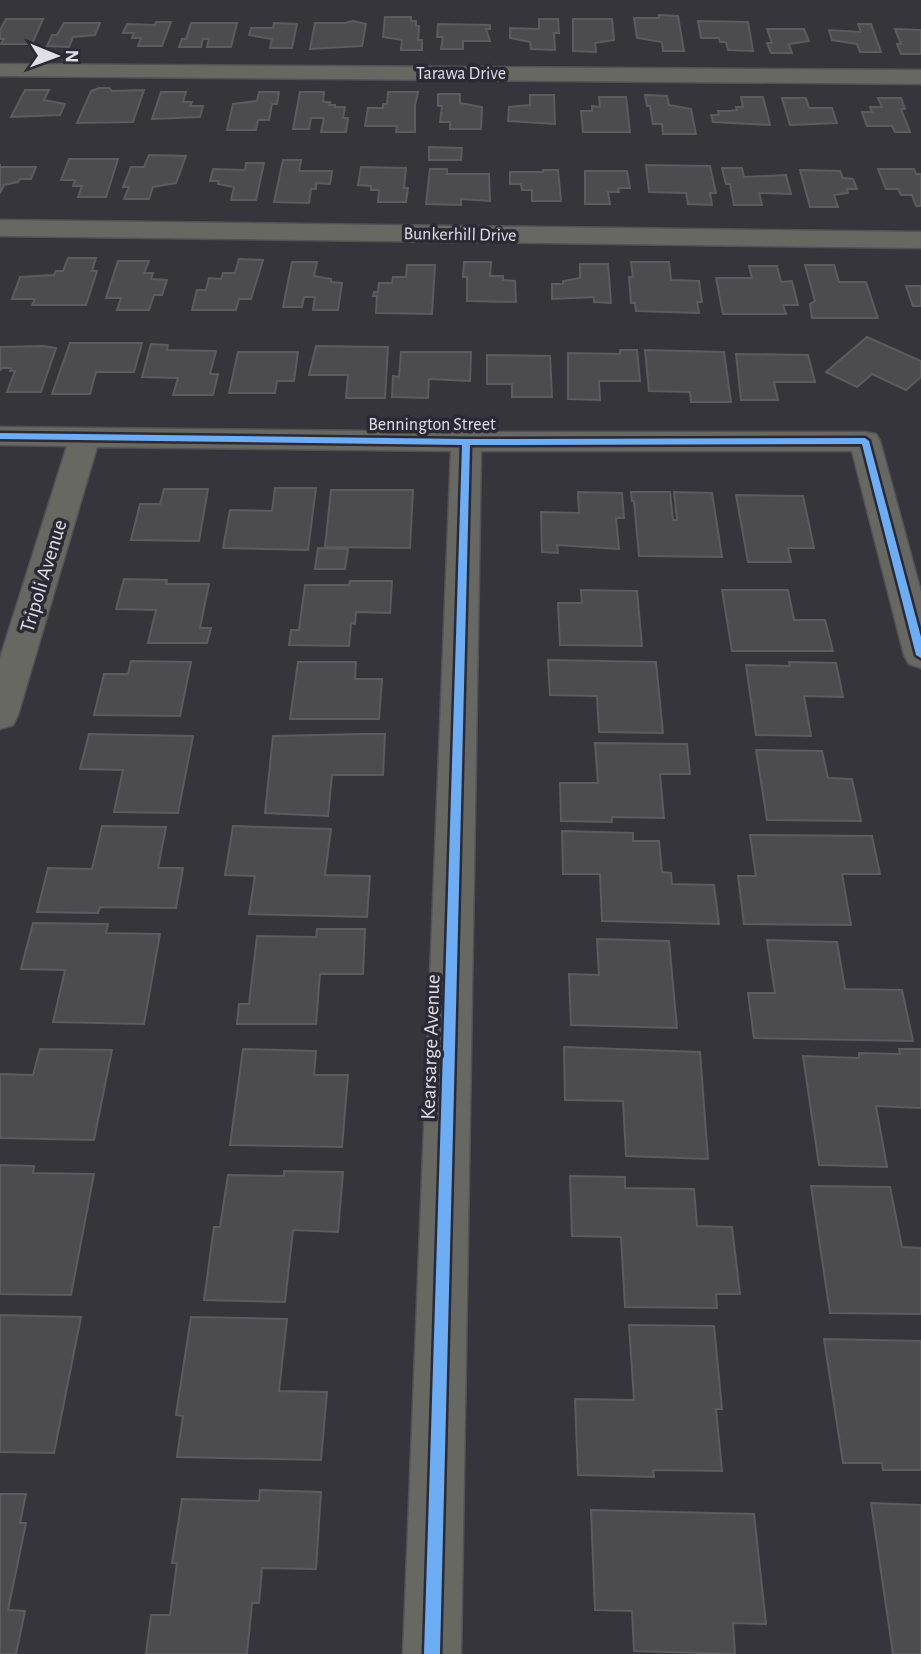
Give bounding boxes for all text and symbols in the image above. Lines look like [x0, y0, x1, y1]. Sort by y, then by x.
north arrow [21, 21, 91, 91]
text: N [62, 49, 81, 63]
street label: Tarawa Drive [416, 65, 506, 83]
street label: Bunkerhill Drive [403, 225, 517, 245]
street label: Bennington Street [368, 416, 496, 434]
street label: Tripoli Avenue [16, 517, 71, 635]
street label: Kearsarge Avenue [417, 974, 444, 1120]

